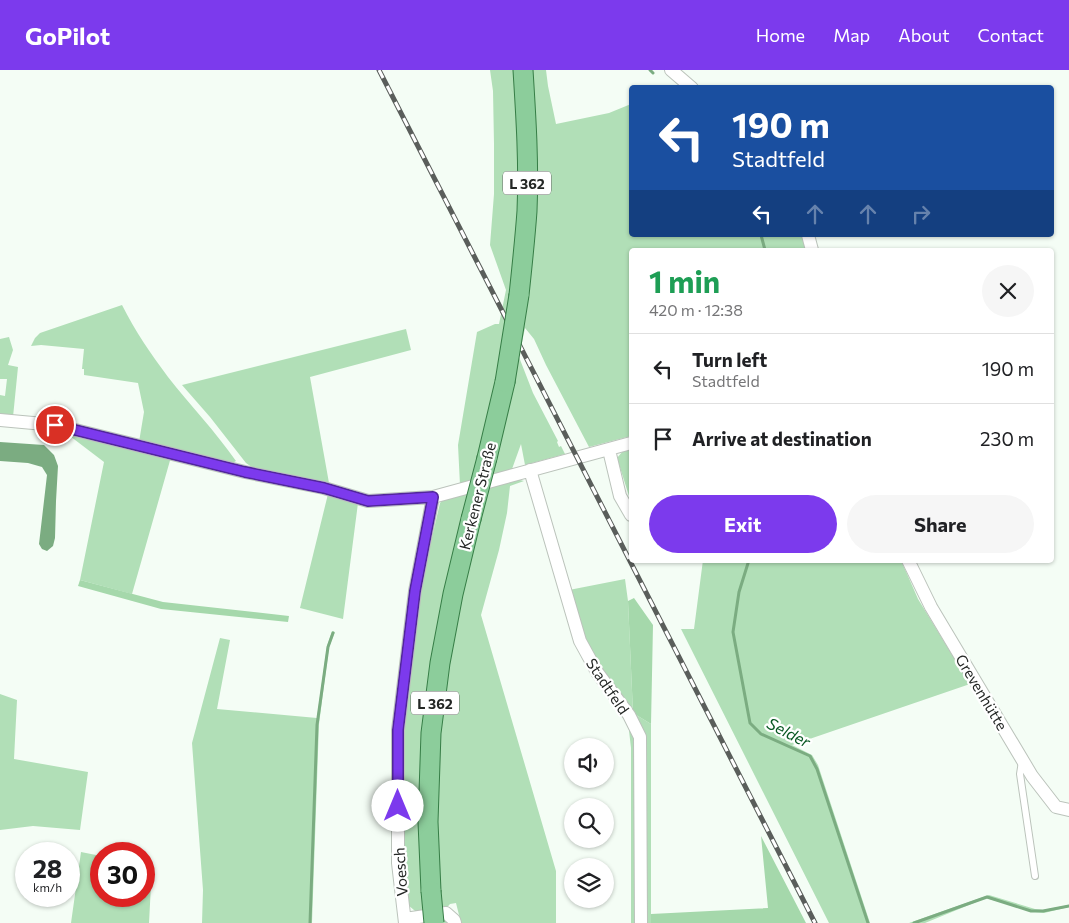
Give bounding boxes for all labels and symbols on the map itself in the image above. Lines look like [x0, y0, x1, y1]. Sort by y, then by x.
road number: L 362 [503, 172, 551, 195]
pin [34, 404, 76, 446]
street label: Kerkener Straße [455, 440, 499, 552]
street label: Grevenhütte [952, 651, 1012, 733]
street label: Stadtfeld [583, 655, 633, 717]
road number: L 362 [411, 692, 459, 714]
water label: Selder [764, 713, 814, 751]
position arrow [371, 779, 423, 831]
speed limit sign: 30 [90, 842, 155, 907]
street label: Voesch [389, 847, 411, 897]

